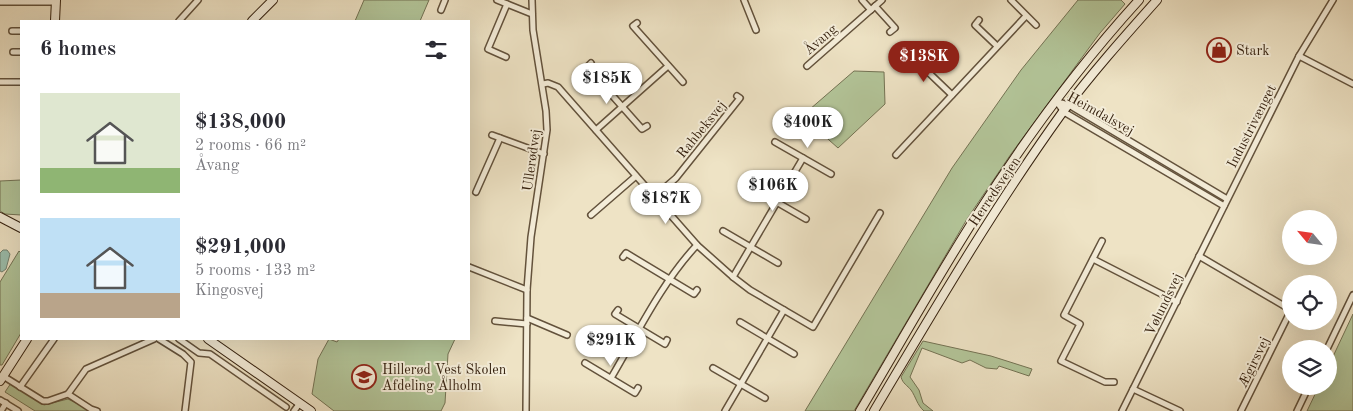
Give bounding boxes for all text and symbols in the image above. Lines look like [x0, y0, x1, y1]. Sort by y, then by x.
street label: Åvang [799, 18, 840, 58]
icon: filters [422, 36, 450, 64]
shop icon: Stark [1206, 37, 1232, 63]
text: 6 homes [40, 39, 116, 60]
pin: $138K [889, 41, 959, 83]
place label: Stark [1236, 44, 1270, 58]
text: $138K [899, 49, 949, 65]
pin: $185K [572, 62, 642, 105]
text: $185K [582, 71, 632, 87]
street label: Industrivænget [1225, 82, 1279, 170]
street label: Heimdalsvej [1065, 90, 1136, 138]
street label: Rahbeksvej [675, 98, 729, 161]
pin: $400K [773, 106, 843, 149]
text: $138,000 [195, 112, 286, 133]
icon: home [80, 113, 140, 173]
text: $400K [783, 115, 833, 131]
street label: Ullerødvej [521, 128, 543, 192]
text: 2 rooms · 66 m² [195, 138, 306, 154]
street label: Herredsvejen [967, 154, 1023, 229]
text: Åvang [195, 158, 239, 174]
pin: $106K [738, 170, 808, 212]
text: $106K [748, 178, 798, 194]
pin: $187K [631, 182, 701, 225]
text: $187K [641, 191, 691, 207]
north arrow [1282, 210, 1338, 265]
map controls [1282, 210, 1337, 395]
text: $291,000 [195, 237, 286, 258]
icon: home [80, 238, 140, 298]
text: 5 rooms · 133 m² [195, 263, 315, 279]
street label: Vølundsvej [1143, 271, 1185, 338]
button: locate [1282, 275, 1337, 330]
text: Kingosvej [195, 283, 264, 299]
pin: $291K [576, 324, 646, 367]
text: $291K [586, 333, 636, 349]
street label: Ægirsvej [1236, 335, 1272, 390]
button: layers [1282, 340, 1337, 395]
place label: Hillerød Vest Skolen Afdeling Ålholm [382, 363, 507, 393]
school or university icon: Hillerød Vest Skolen Afdeling Ålholm [351, 364, 377, 390]

